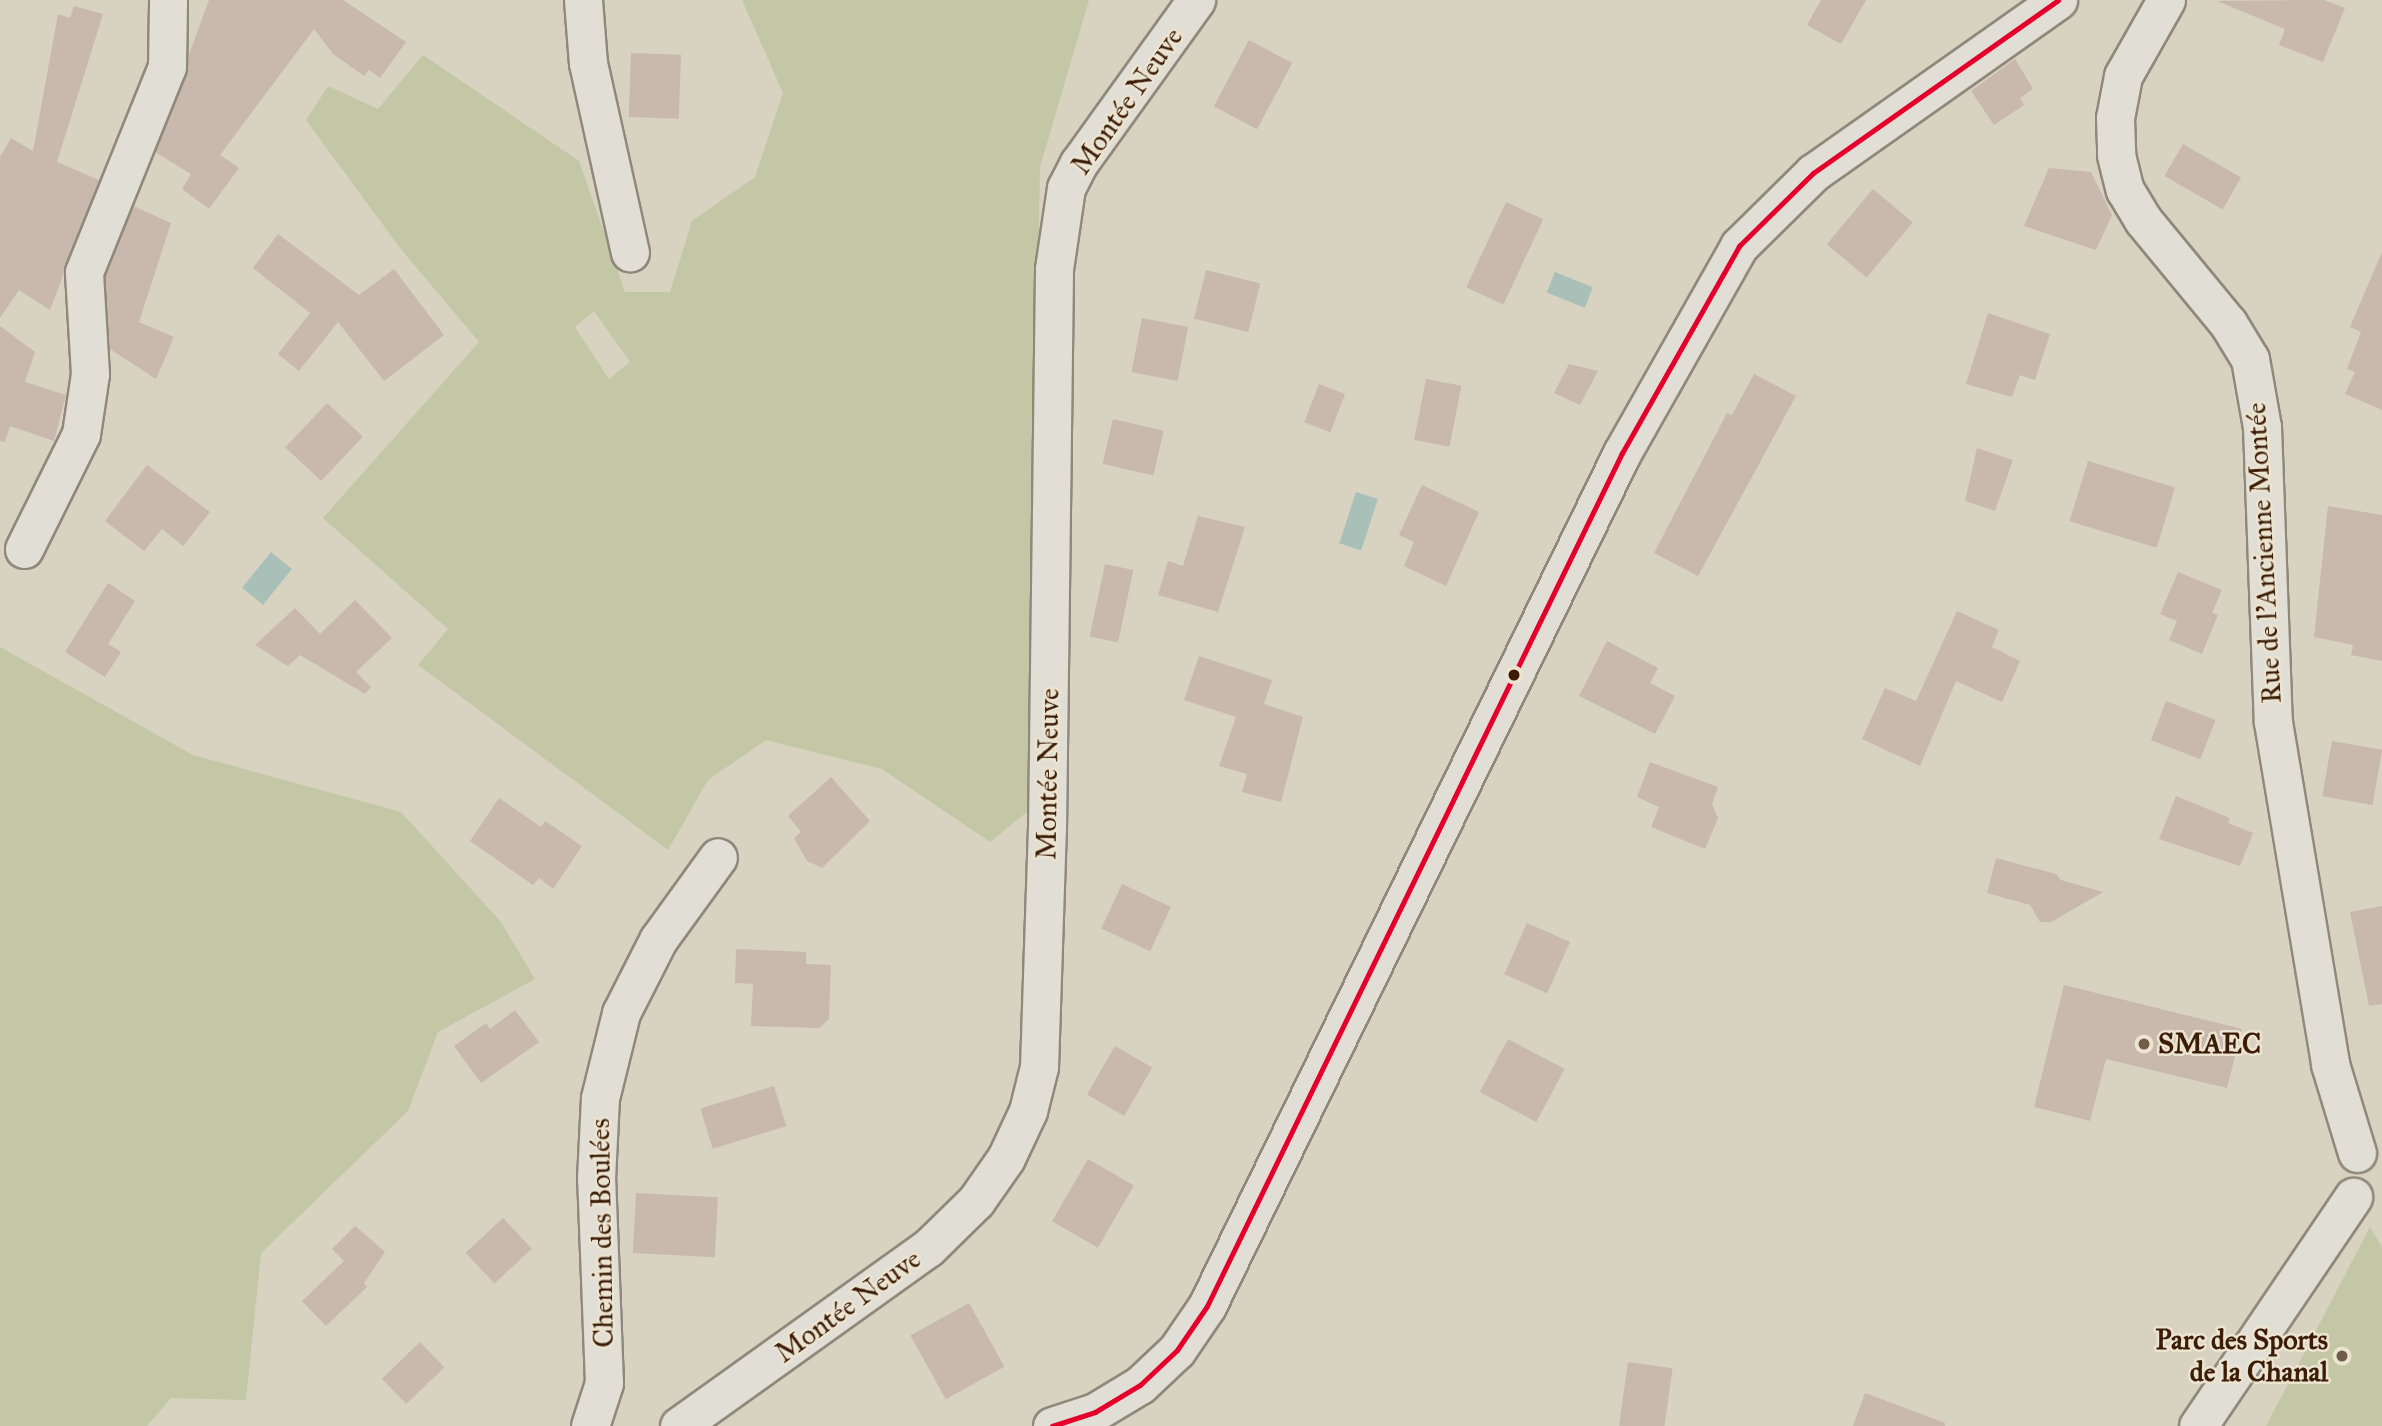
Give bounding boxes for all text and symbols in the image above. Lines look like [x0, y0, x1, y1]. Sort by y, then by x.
street label: Montée Neuve [1064, 21, 1190, 181]
street label: Rue de l'Ancienne Montée [2239, 402, 2289, 704]
unlabelled marker [1507, 668, 1521, 682]
street label: Montée Neuve [1030, 688, 1066, 860]
place label: SMAEC [2158, 1027, 2261, 1061]
marker: SMAEC [2136, 1036, 2152, 1052]
street label: Chemin des Boulées [583, 1118, 621, 1348]
street label: Montée Neuve [769, 1242, 927, 1370]
place label: Parc des Sports de la Chanal [2156, 1323, 2328, 1389]
marker: Parc des Sports de la Chanal [2334, 1348, 2350, 1364]

